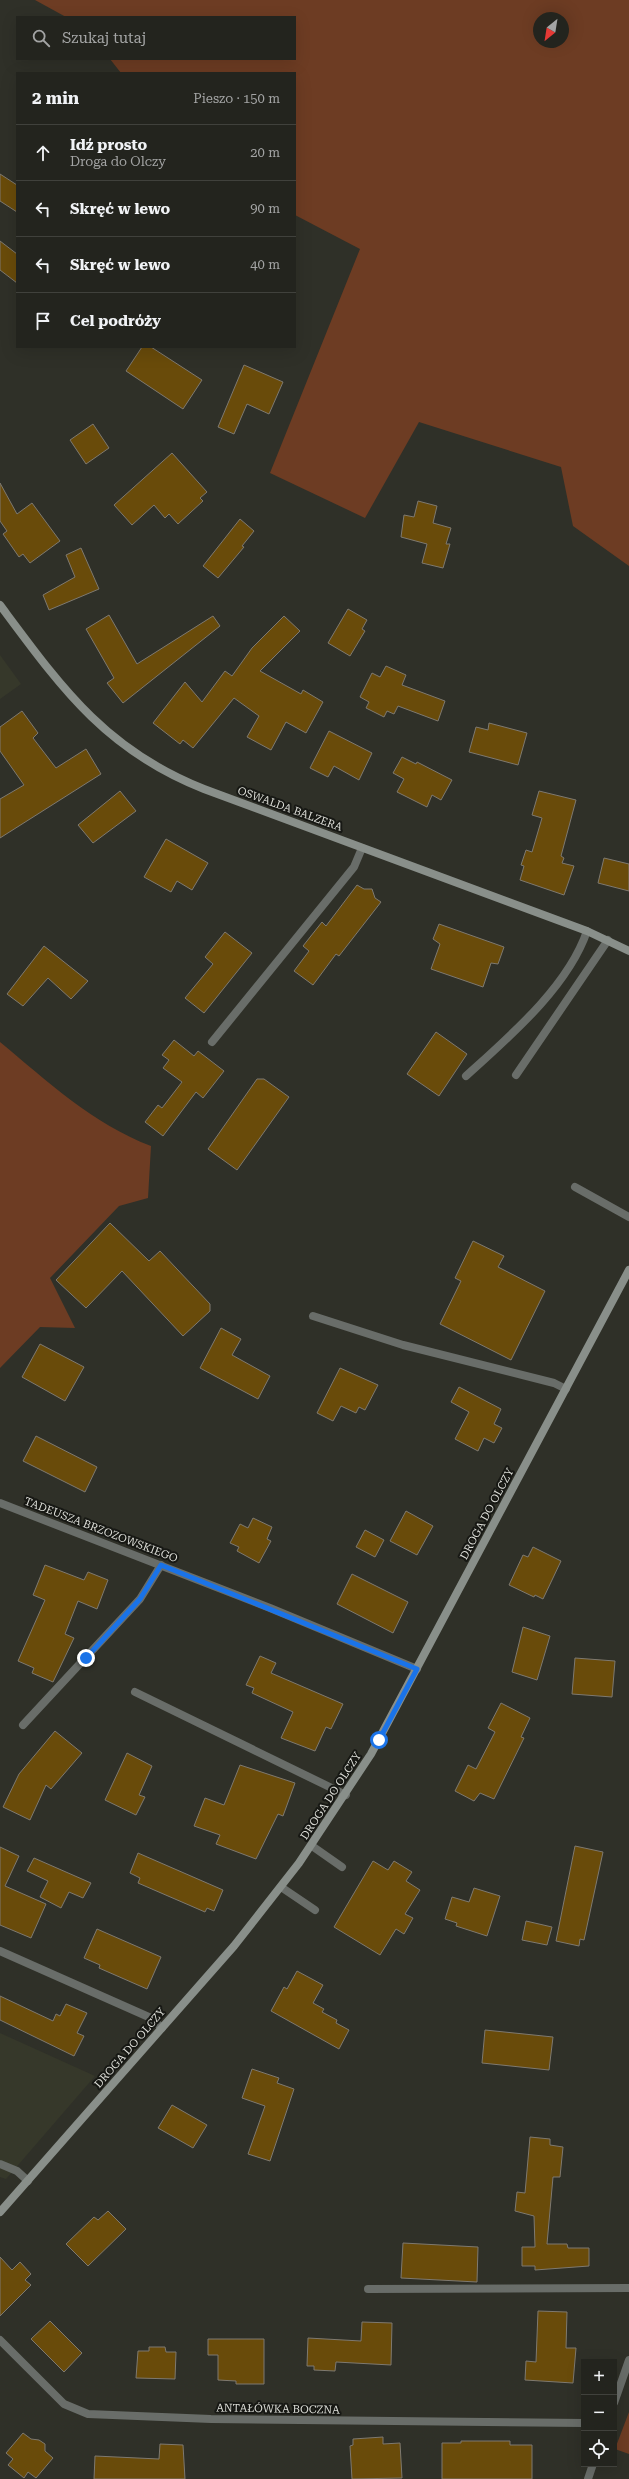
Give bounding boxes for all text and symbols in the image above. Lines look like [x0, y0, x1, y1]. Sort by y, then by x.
north arrow [533, 12, 569, 48]
search box [16, 16, 296, 60]
icon: search [30, 27, 52, 49]
text: Szukaj tutaj [62, 29, 146, 47]
text: 2 min [32, 88, 79, 108]
text: Pieszo · 150 m [193, 91, 280, 106]
text: Idź prosto [70, 136, 147, 154]
icon: ahead [32, 142, 54, 164]
text: 20 m [250, 145, 280, 160]
text: Droga do Olczy [70, 154, 166, 169]
icon: left [32, 198, 54, 220]
text: Skręć w lewo [70, 200, 170, 218]
text: 90 m [250, 201, 280, 216]
icon: left [32, 254, 54, 276]
text: Skręć w lewo [70, 256, 170, 274]
text: 40 m [250, 257, 280, 272]
icon: arrive [32, 310, 54, 332]
text: Cel podróży [70, 312, 161, 330]
street label: OSWALDA BALZERA [236, 784, 344, 834]
street label: DROGA DO OLCZY [457, 1466, 517, 1562]
street label: TADEUSZA BRZOZOWSKIEGO [23, 1495, 180, 1565]
route end [77, 1649, 95, 1667]
route start [370, 1731, 388, 1749]
street label: DROGA DO OLCZY [298, 1749, 364, 1842]
street label: DROGA DO OLCZY [92, 2005, 169, 2091]
map controls [581, 2359, 617, 2467]
button: + [581, 2359, 617, 2395]
button: − [581, 2395, 617, 2431]
street label: ANTAŁÓWKA BOCZNA [216, 2400, 340, 2417]
button: locate [581, 2431, 617, 2467]

